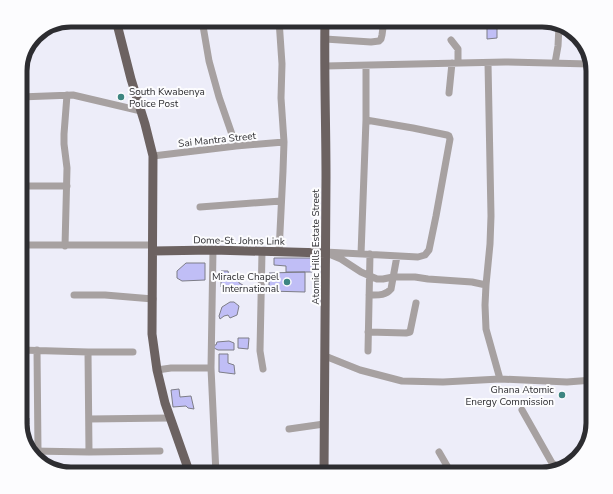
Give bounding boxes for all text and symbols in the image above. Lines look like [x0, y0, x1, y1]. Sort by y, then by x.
place label: South Kwabenya Police Post [129, 85, 205, 111]
marker: South Kwabenya Police Post [116, 92, 126, 102]
street label: Sai Mantra Street [178, 129, 257, 151]
street label: Atomic Hills Estate Street [309, 189, 323, 305]
street label: Dome-St. Johns Link [193, 233, 286, 249]
place label: Miracle Chapel International [212, 270, 279, 296]
marker: Miracle Chapel International [282, 277, 292, 287]
place label: Ghana Atomic Energy Commission [466, 383, 554, 409]
marker: Ghana Atomic Energy Commission [557, 390, 567, 400]

